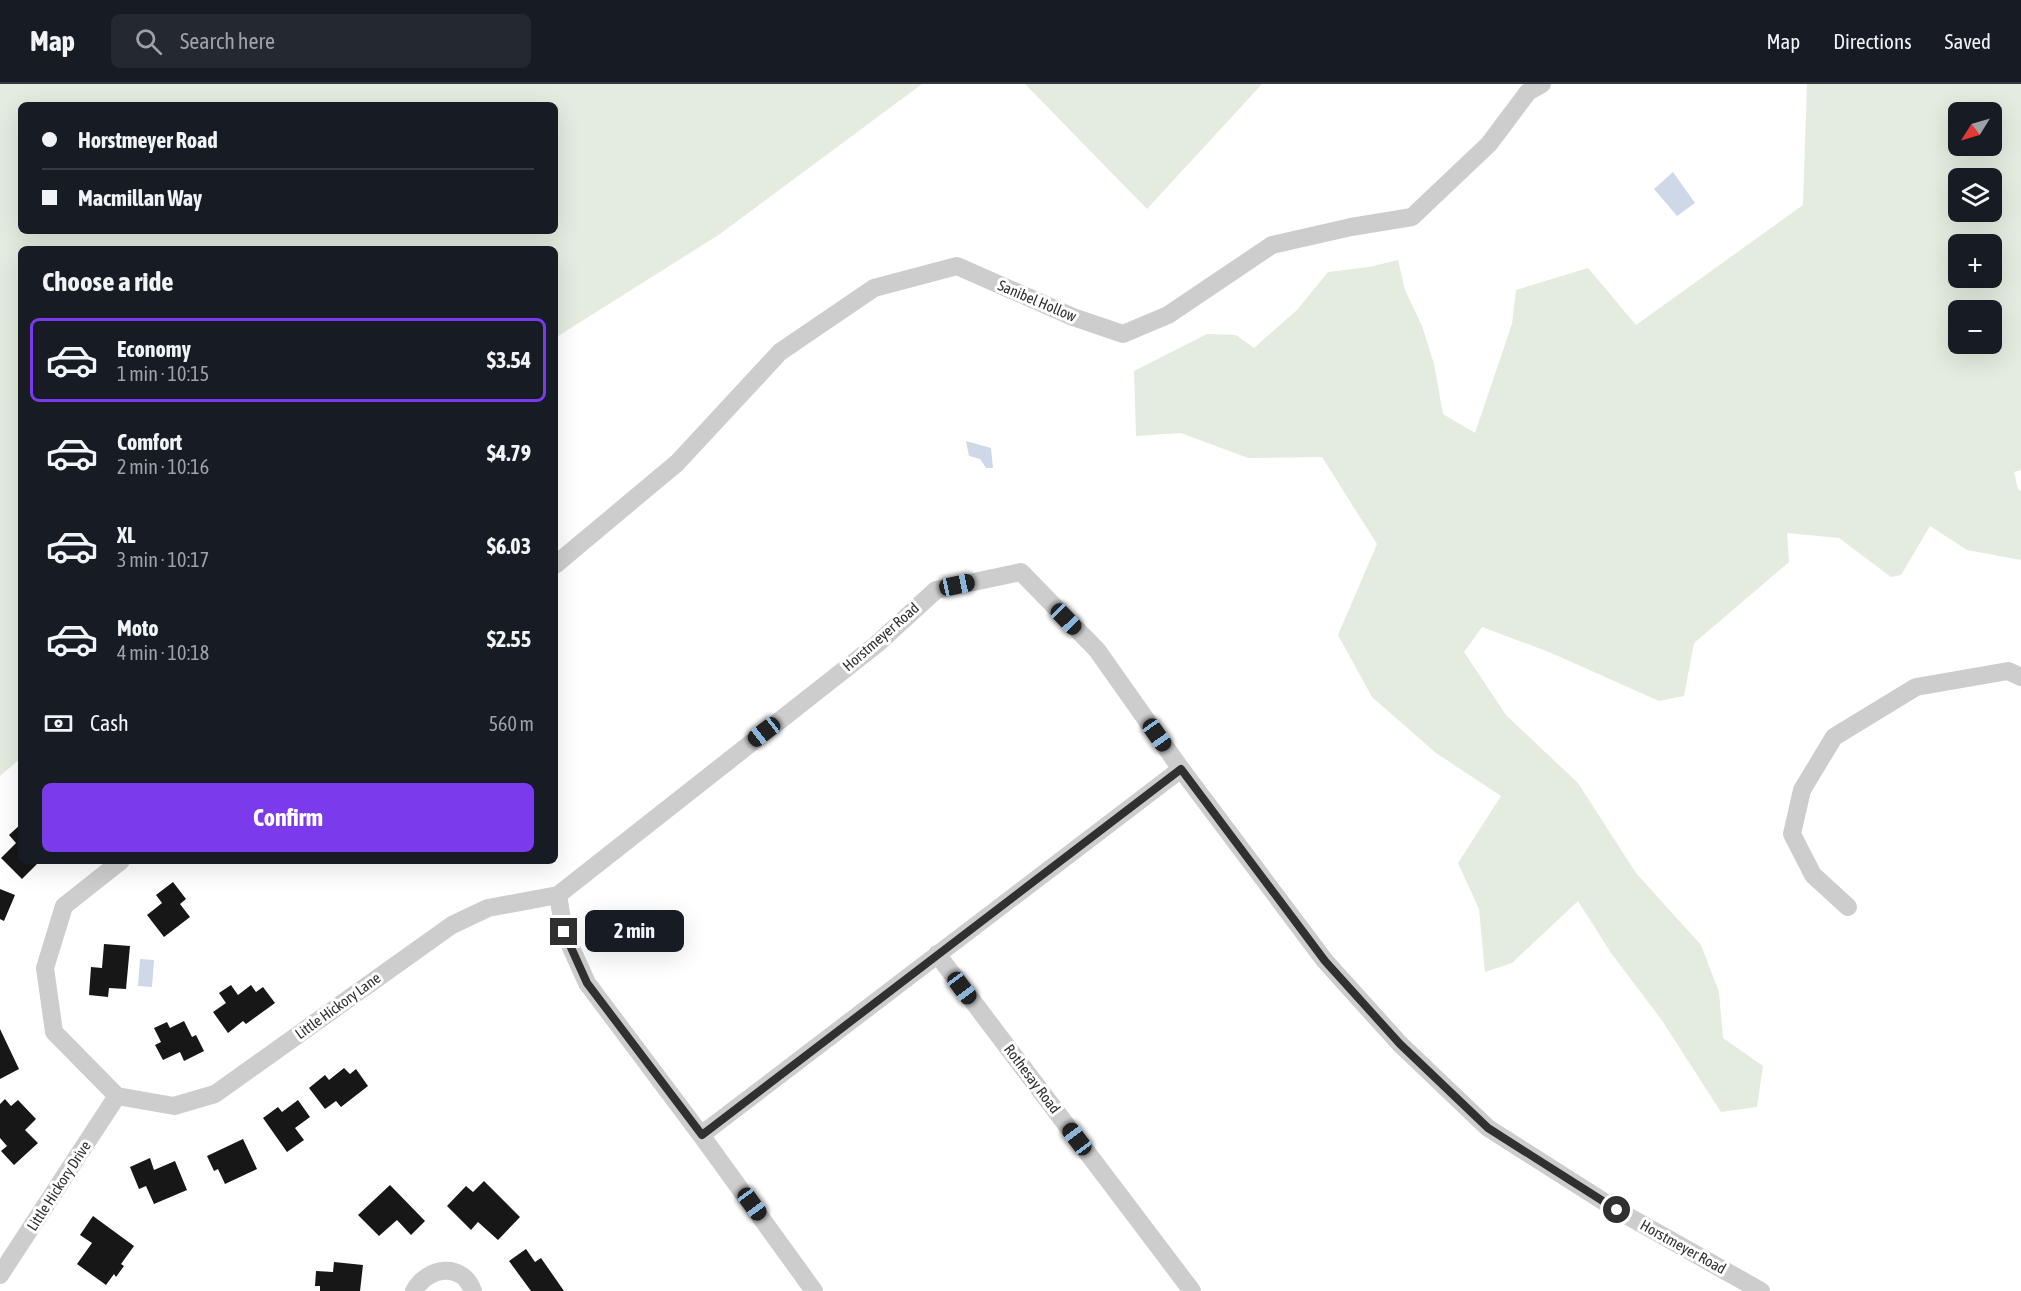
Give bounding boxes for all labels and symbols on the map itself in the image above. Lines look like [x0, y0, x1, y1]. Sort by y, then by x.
north arrow [1948, 102, 2002, 156]
street label: Sanibel Hollow [996, 276, 1079, 325]
car [938, 572, 976, 598]
street label: Horstmeyer Road [839, 599, 922, 674]
car [1047, 600, 1085, 638]
car [744, 714, 784, 750]
car [1139, 715, 1175, 755]
callout: 2 min [585, 911, 684, 953]
route end [550, 918, 577, 945]
car [944, 968, 980, 1008]
street label: Little Hickory Lane [292, 969, 384, 1042]
street label: Rothesay Road [1001, 1041, 1064, 1117]
car [1059, 1119, 1095, 1159]
street label: Little Hickory Drive [23, 1138, 94, 1234]
car [734, 1184, 770, 1224]
route start [1603, 1196, 1630, 1223]
street label: Horstmeyer Road [1637, 1216, 1729, 1277]

